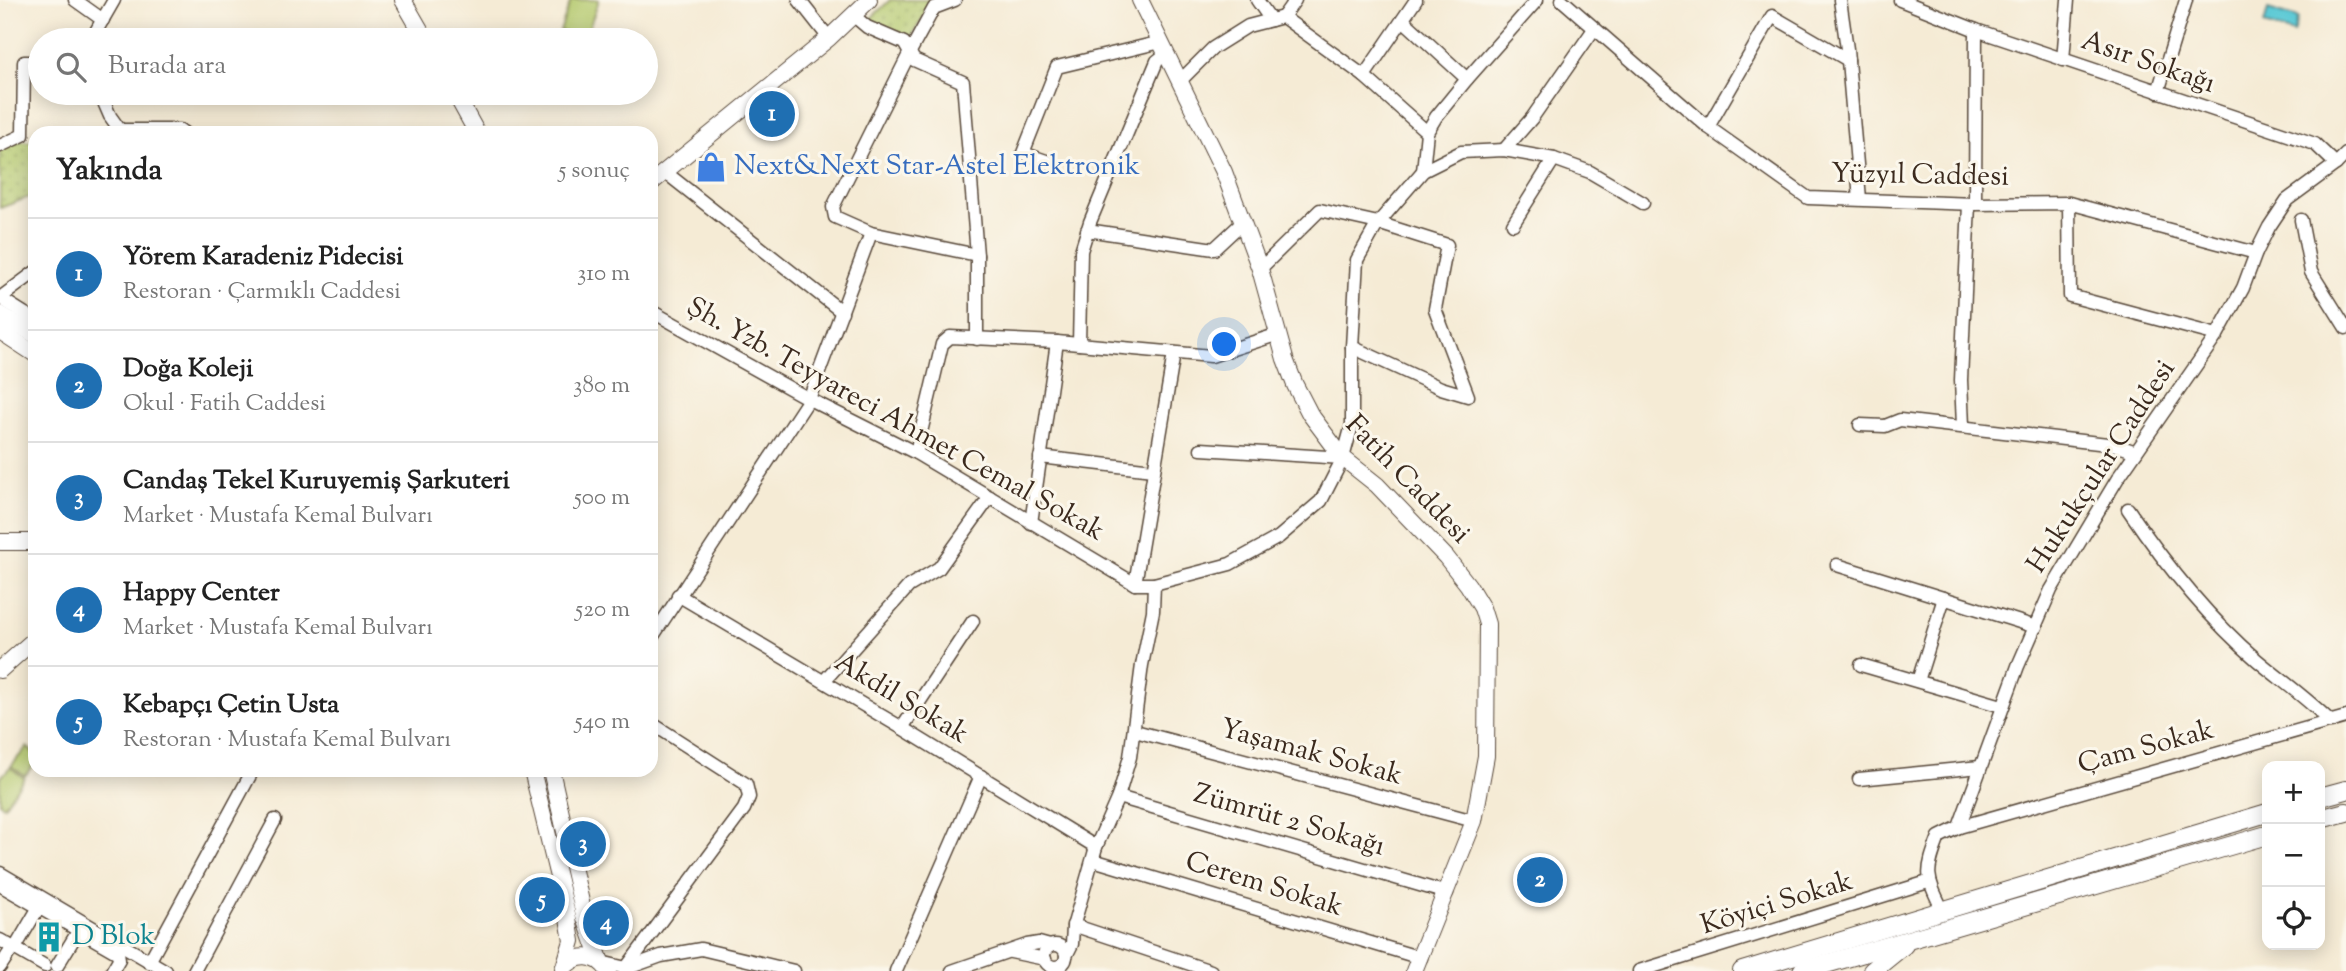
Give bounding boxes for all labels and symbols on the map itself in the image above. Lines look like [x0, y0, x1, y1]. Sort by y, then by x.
street label: Asır Sokağı [2076, 21, 2220, 105]
pin: 1 [749, 88, 795, 140]
place label: Next&Next Star-Astel Elektronik [734, 147, 1140, 187]
shop icon: Next&Next Star-Astel Elektronik [694, 150, 728, 184]
street label: Yüzyıl Caddesi [1831, 154, 2009, 198]
street label: Şh. Yzb. Teyyareci Ahmet Cemal Sokak [678, 288, 1112, 552]
your location [1207, 327, 1241, 361]
street label: Hukukçular Caddesi [2018, 352, 2186, 582]
street label: Fatih Caddesi [1335, 407, 1479, 553]
street label: Akdil Sokak [826, 643, 976, 755]
street label: Yaşamak Sokak [1215, 709, 1407, 797]
street label: Çam Sokak [2073, 711, 2219, 785]
street label: Zümrüt 2 Sokağı [1189, 775, 1389, 867]
pin: 3 [560, 818, 606, 870]
street label: Cerem Sokak [1180, 842, 1348, 928]
pin: 2 [1517, 854, 1563, 906]
street label: Köyiçi Sokak [1696, 862, 1858, 946]
pin: 5 [519, 874, 565, 926]
pin: 4 [583, 897, 629, 949]
place label: D Blok [72, 917, 156, 957]
building icon: D Blok [32, 920, 66, 954]

